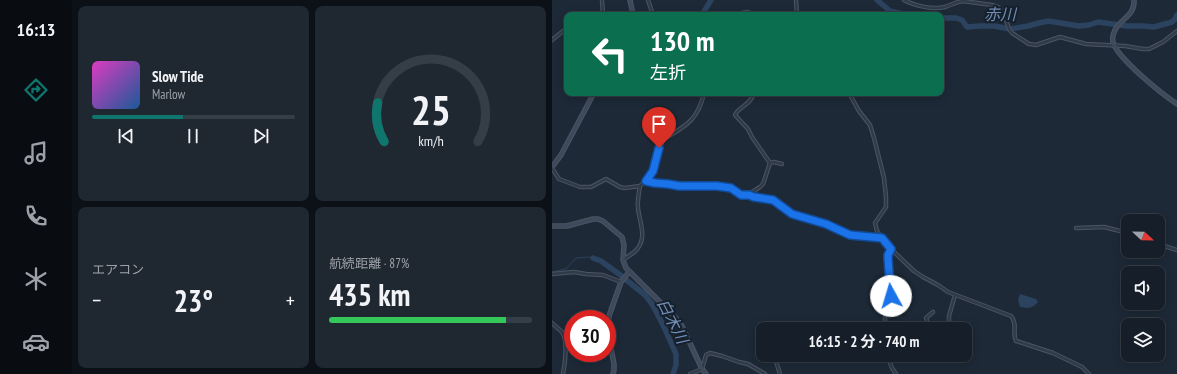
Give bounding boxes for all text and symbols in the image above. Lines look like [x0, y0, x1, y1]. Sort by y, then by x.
water label: 赤川 [984, 4, 1018, 24]
text: 16:13 [17, 18, 55, 41]
text: 130 m [650, 22, 714, 59]
icon: left [584, 28, 636, 80]
text: 左折 [650, 61, 686, 84]
text: Slow Tide [152, 67, 204, 86]
icon: directions [22, 76, 50, 104]
text: 25 [411, 82, 450, 135]
text: Marlow [152, 86, 185, 103]
pin [642, 107, 676, 148]
icon: arrive [648, 113, 670, 135]
icon: previous [115, 125, 137, 147]
icon: pause [182, 125, 204, 147]
icon: next [250, 125, 272, 147]
text: km/h [418, 130, 443, 149]
icon: music [22, 139, 50, 167]
icon: phone [22, 202, 50, 230]
north arrow [1121, 214, 1165, 258]
map controls [1121, 214, 1165, 362]
text: 航続距離 · 87% [329, 255, 409, 272]
text: エアコン [92, 261, 144, 278]
icon: climate [22, 265, 50, 293]
button: sound [1121, 266, 1165, 310]
text: 435 km [329, 275, 410, 314]
position arrow [870, 275, 912, 317]
text: 23° [174, 281, 213, 320]
text: − [92, 286, 101, 314]
text: + [286, 286, 295, 314]
water label: 白木川 [653, 295, 694, 349]
speed limit sign: 30 [564, 310, 616, 362]
button: layers [1121, 318, 1165, 362]
icon: car [22, 328, 50, 356]
text: 16:15 · 2 分 · 740 m [809, 332, 919, 351]

